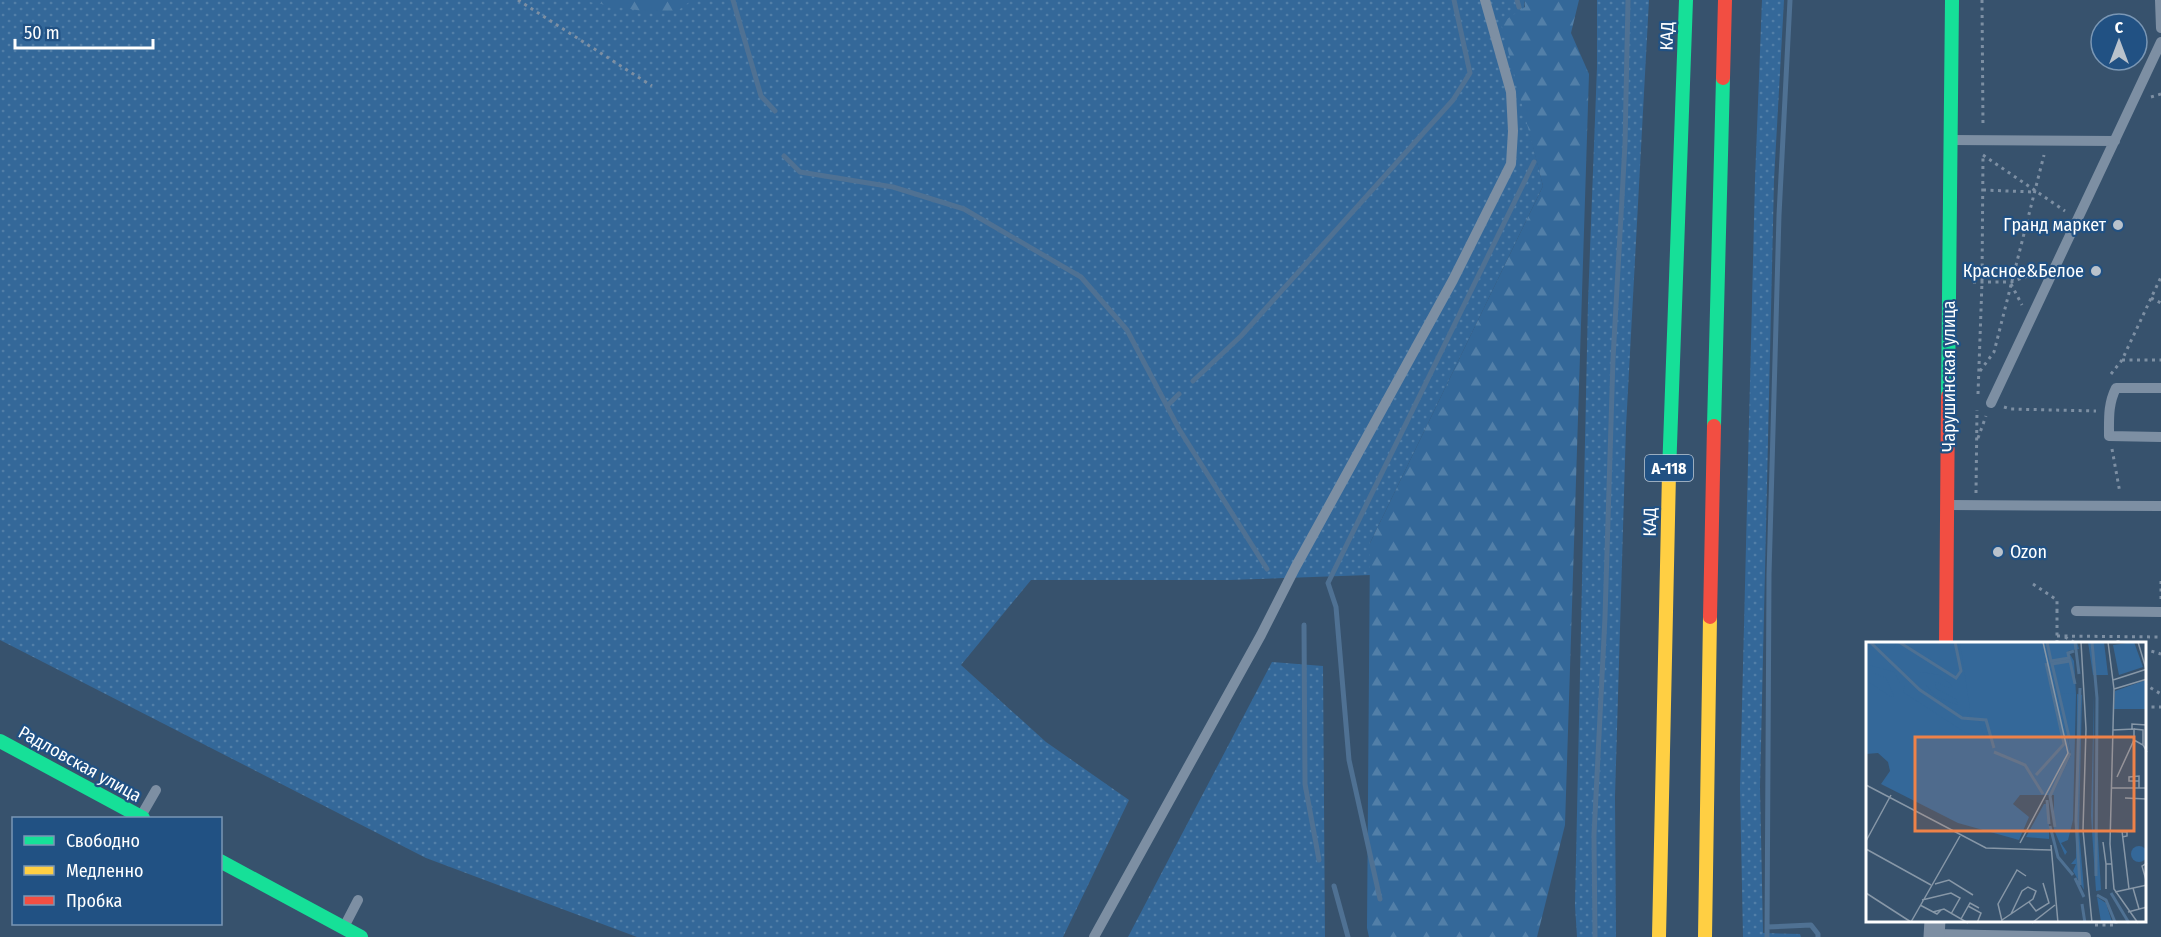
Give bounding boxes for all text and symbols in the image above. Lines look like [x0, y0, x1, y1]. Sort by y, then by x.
scale bar [15, 12, 153, 50]
north arrow [2089, 12, 2149, 72]
text: С [2115, 18, 2124, 37]
street label: КАД [1655, 21, 1679, 51]
text: 50 m [24, 22, 60, 44]
place label: Гранд маркет [2003, 214, 2107, 236]
marker: Гранд маркет [2111, 218, 2125, 232]
place label: Красное&Белое [1963, 260, 2084, 282]
marker: Красное&Белое [2089, 264, 2103, 278]
street label: Чарушинская улица [1938, 300, 1960, 452]
road number: А-118 [1645, 455, 1693, 481]
street label: КАД [1639, 507, 1661, 537]
place label: Ozon [2010, 541, 2047, 563]
marker: Ozon [1991, 545, 2005, 559]
inset map [1866, 642, 2146, 922]
street label: Радловская улица [15, 721, 145, 807]
legend [12, 817, 222, 925]
text: Свободно [66, 830, 140, 852]
text: Медленно [66, 860, 144, 882]
text: Пробка [66, 890, 122, 912]

